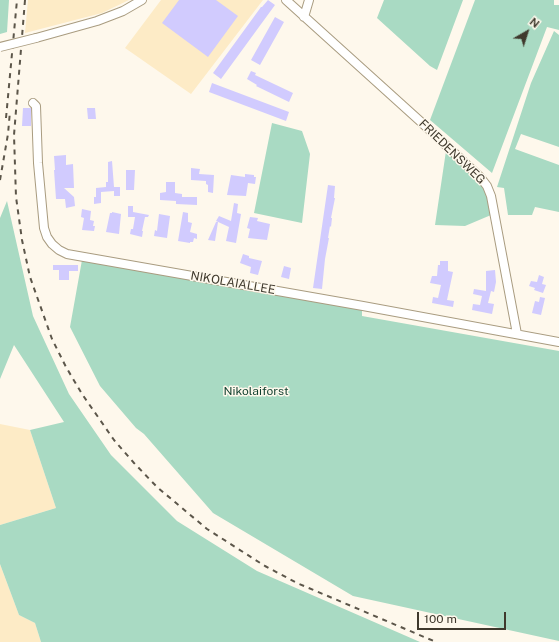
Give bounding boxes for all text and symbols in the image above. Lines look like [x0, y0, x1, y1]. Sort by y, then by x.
north arrow [507, 12, 547, 52]
text: N [527, 15, 542, 30]
street label: FRIEDENSWEG [416, 117, 488, 187]
street label: NIKOLAIALLEE [189, 268, 277, 298]
park label: Nikolaiforst [223, 384, 289, 398]
scale bar [419, 604, 508, 630]
text: 100 m [424, 612, 457, 626]

